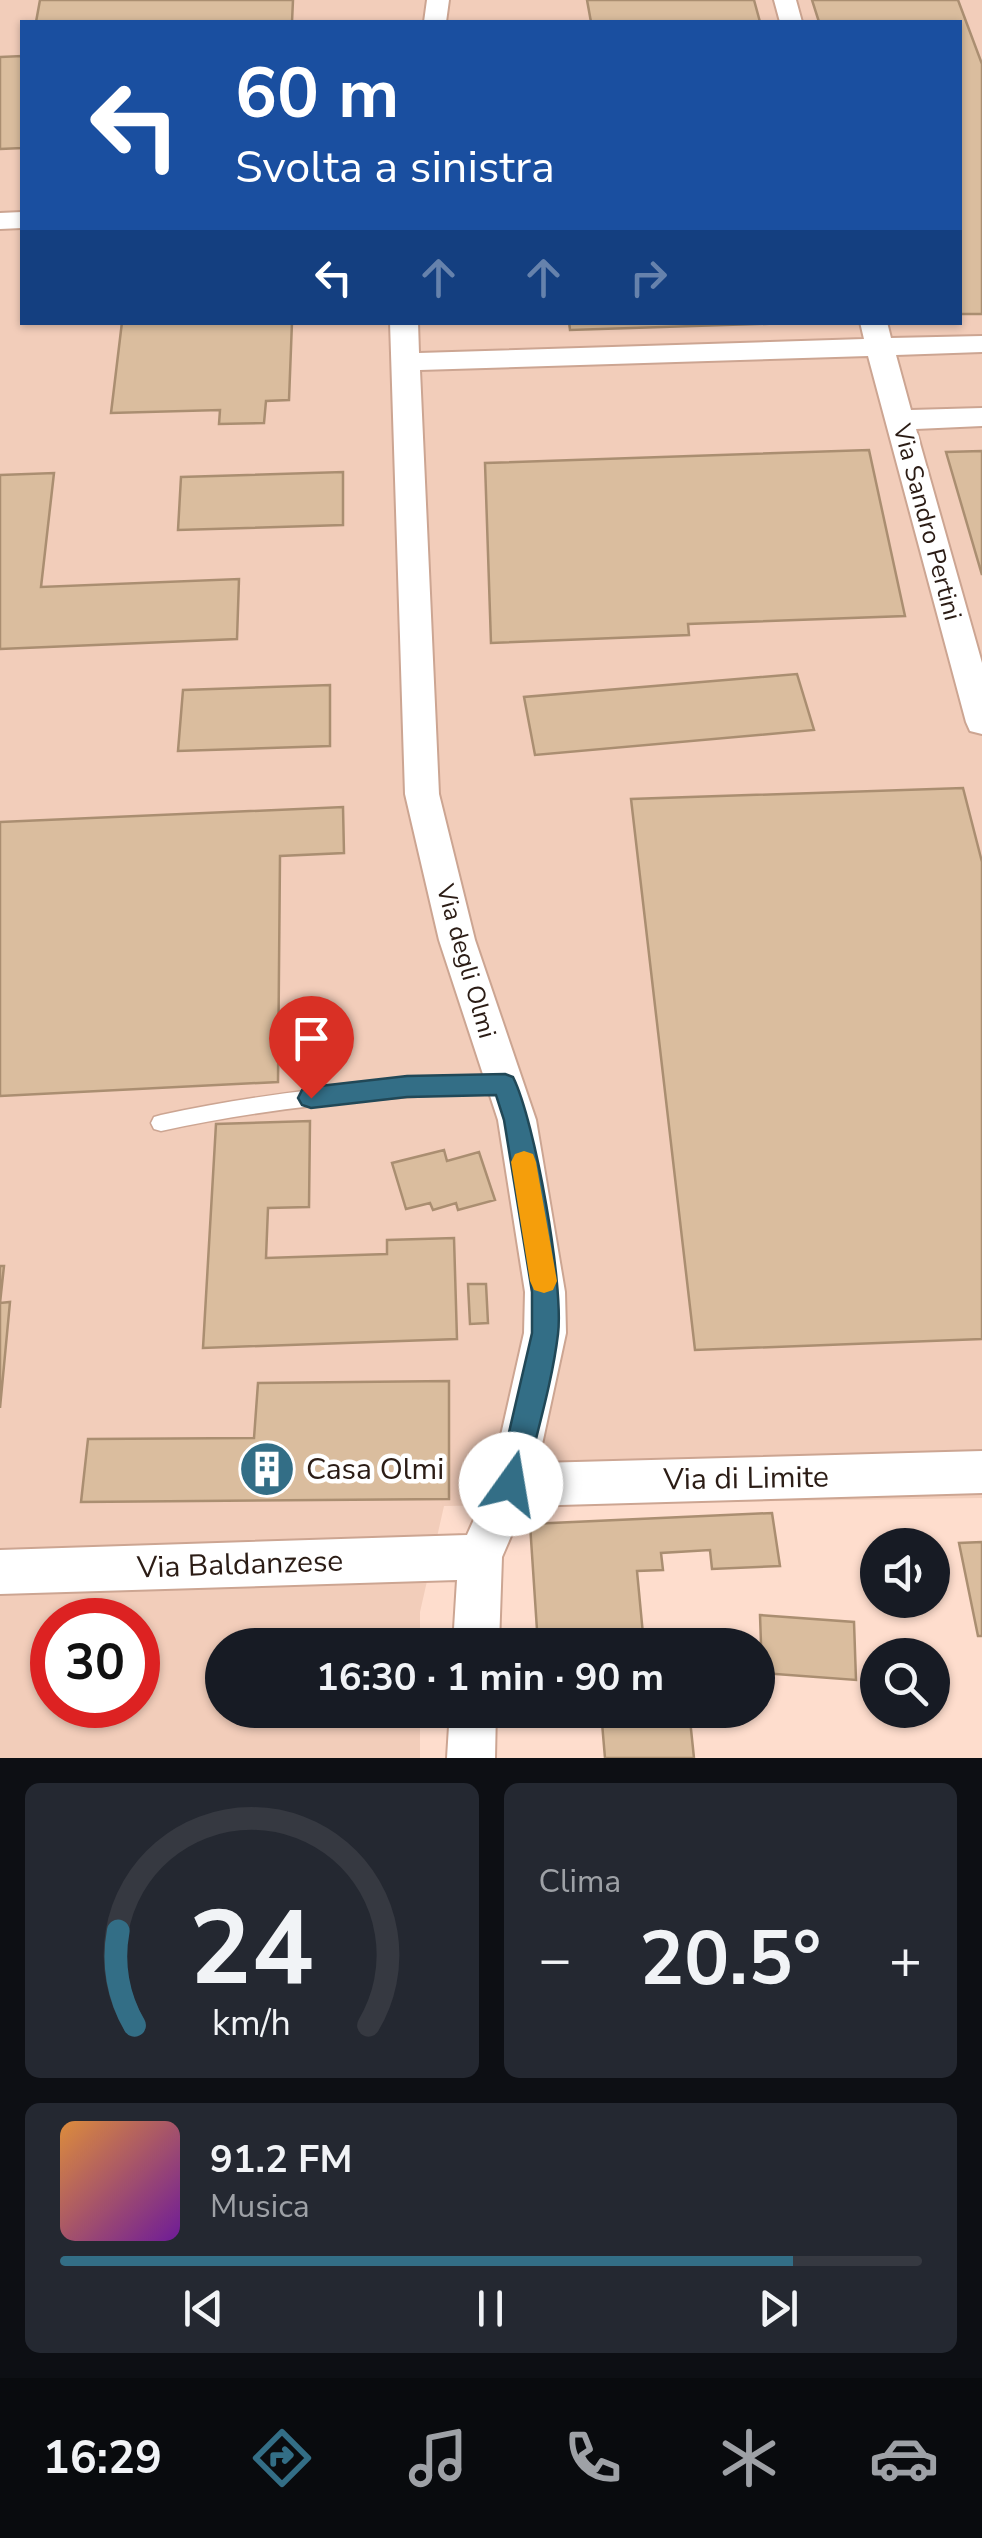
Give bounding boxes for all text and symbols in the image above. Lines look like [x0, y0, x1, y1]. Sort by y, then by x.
text: 60 m [235, 46, 399, 142]
icon: left [70, 60, 200, 190]
text: Svolta a sinistra [235, 137, 555, 198]
icon: left [306, 250, 361, 305]
icon: ahead [411, 250, 466, 305]
icon: ahead [516, 250, 571, 305]
icon: right [621, 250, 676, 305]
street label: Via Sandro Pertini [884, 419, 970, 624]
street label: Via degli Olmi [428, 879, 504, 1042]
pin [269, 996, 354, 1099]
icon: arrive [284, 1011, 339, 1066]
position arrow [459, 1432, 563, 1536]
building icon: Casa Olmi [237, 1439, 297, 1499]
place label: Casa Olmi [306, 1449, 444, 1490]
street label: Via di Limite [662, 1457, 829, 1500]
map controls [860, 1528, 950, 1728]
button: sound [860, 1528, 950, 1618]
street label: Via Baldanzese [135, 1540, 344, 1589]
speed limit sign: 30 [30, 1598, 160, 1728]
button: search [860, 1638, 950, 1728]
text: 16:30 · 1 min · 90 m [316, 1652, 664, 1703]
text: Clima [539, 1860, 621, 1903]
text: 24 [189, 1878, 314, 2020]
text: 20.5° [639, 1908, 821, 2010]
text: − [539, 1922, 572, 1997]
text: + [889, 1922, 922, 1997]
text: km/h [212, 1999, 291, 2048]
text: 91.2 FM [210, 2134, 352, 2185]
text: Musica [210, 2185, 310, 2228]
icon: previous [176, 2281, 231, 2336]
icon: pause [463, 2281, 518, 2336]
icon: next [751, 2281, 806, 2336]
icon: directions [247, 2423, 317, 2493]
icon: music [403, 2423, 473, 2493]
icon: phone [558, 2423, 628, 2493]
icon: climate [714, 2423, 784, 2493]
icon: car [869, 2423, 939, 2493]
text: 16:29 [43, 2428, 162, 2489]

